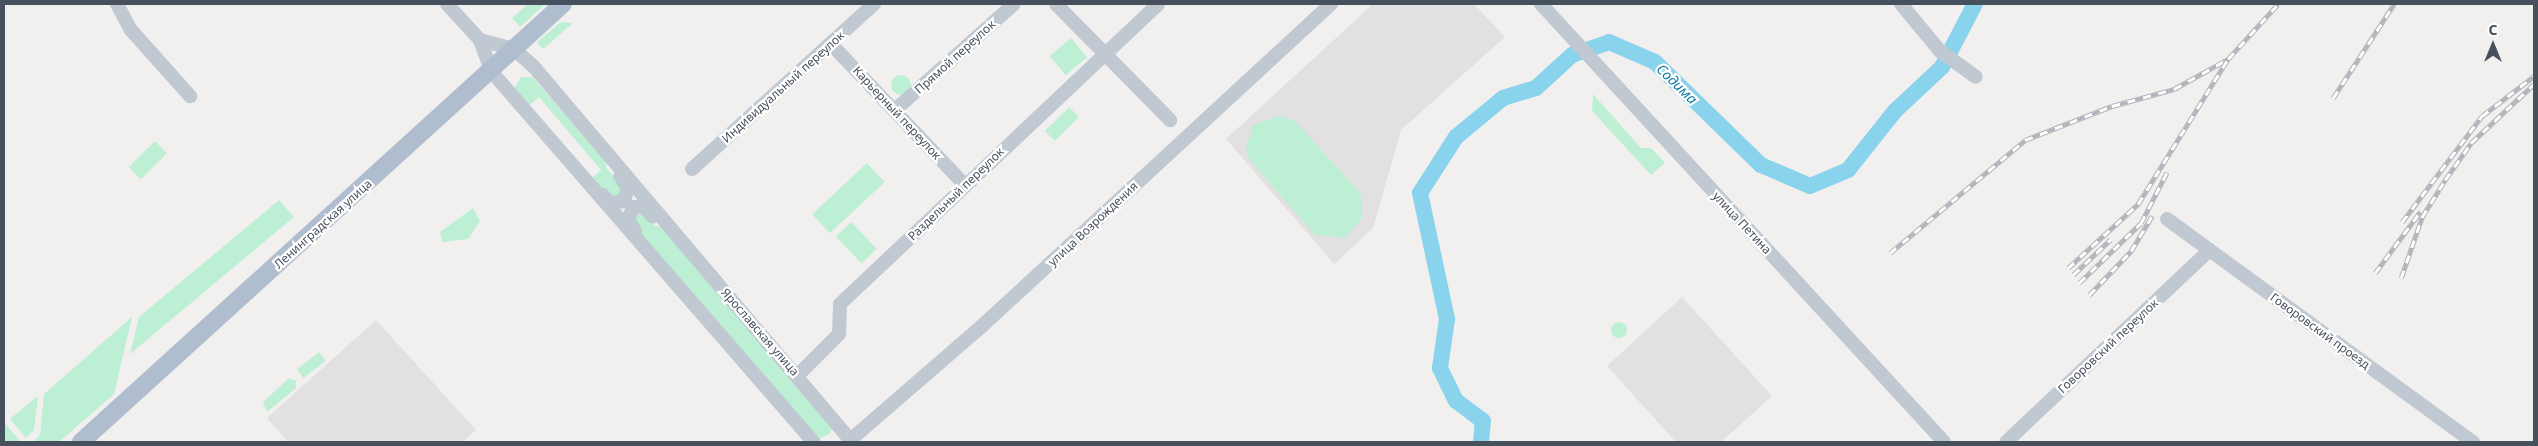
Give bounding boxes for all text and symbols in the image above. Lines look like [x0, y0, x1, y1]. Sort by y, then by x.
street label: Прямой переулок [912, 17, 998, 97]
north arrow [2468, 20, 2518, 70]
text: С [2488, 20, 2498, 39]
street label: Индивидуальный переулок [719, 28, 847, 146]
water label: Содима [1653, 61, 1701, 107]
street label: Карьерный переулок [850, 63, 944, 163]
street label: Раздельный переулок [905, 145, 1007, 243]
street label: Ленинградская улица [271, 176, 375, 272]
street label: улица Возрождения [1045, 179, 1141, 269]
street label: улица Петина [1710, 189, 1774, 257]
street label: Ярославская улица [718, 285, 802, 379]
street label: Говоровский проезд [2267, 290, 2373, 372]
street label: Говоровский переулок [2055, 296, 2161, 396]

